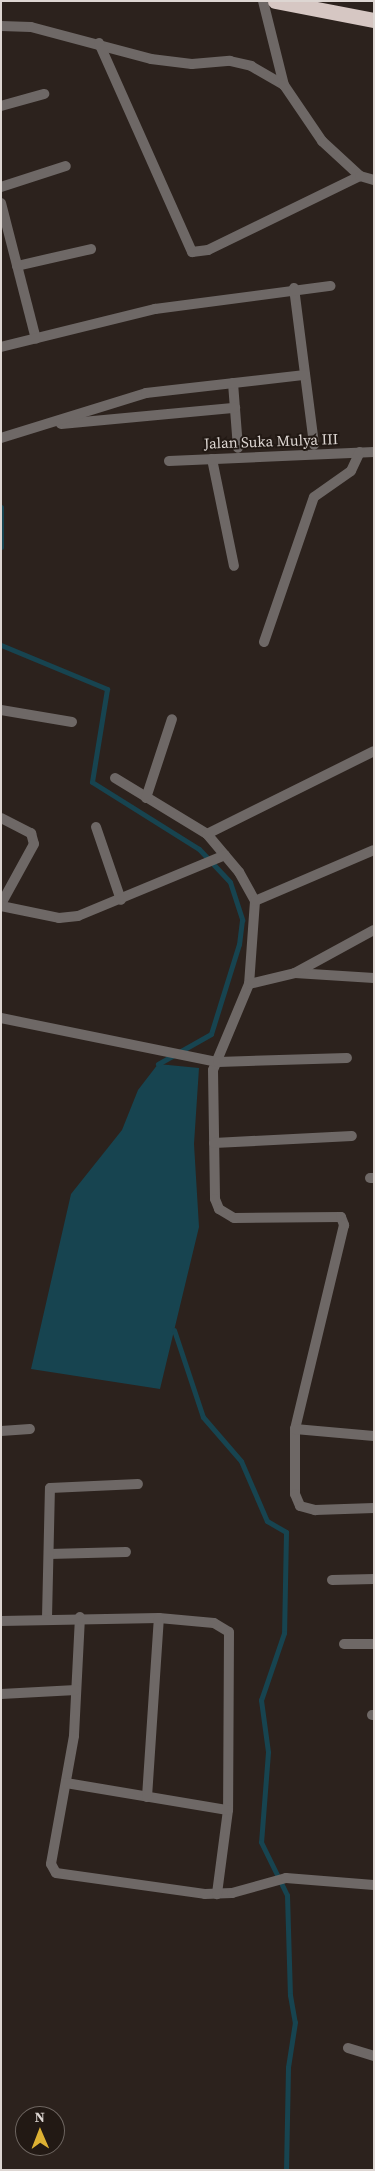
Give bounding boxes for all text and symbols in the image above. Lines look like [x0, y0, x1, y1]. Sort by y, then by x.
street label: Jalan Suka Mulya III [203, 430, 339, 452]
north arrow [15, 2106, 65, 2156]
text: N [34, 2107, 45, 2127]

